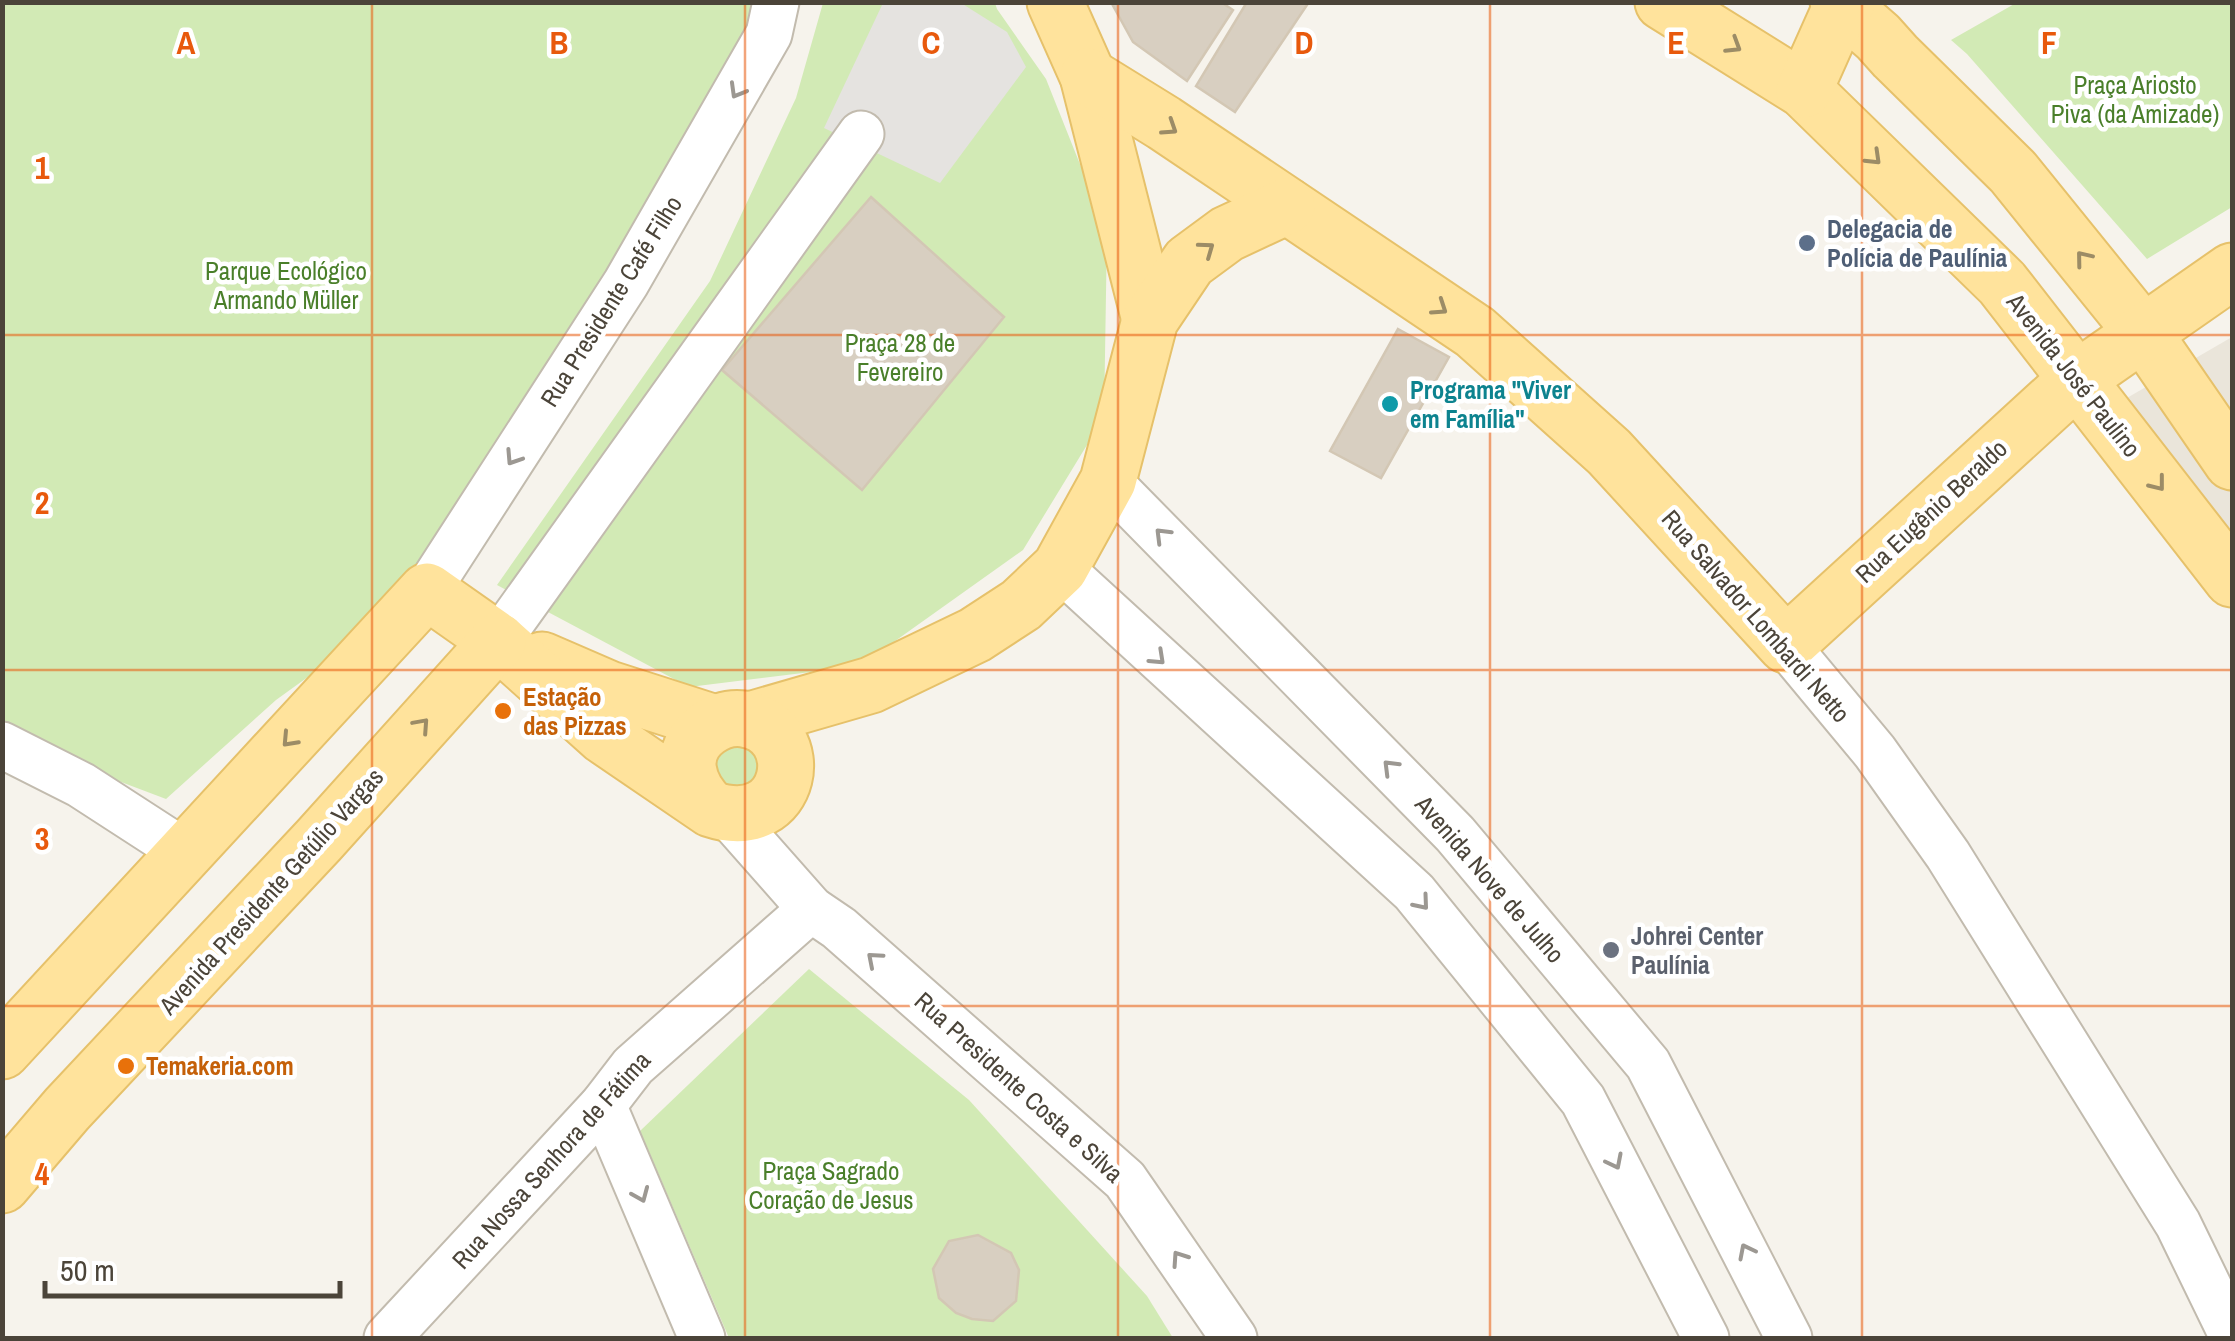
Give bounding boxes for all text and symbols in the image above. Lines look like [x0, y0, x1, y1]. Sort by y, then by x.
text: A [177, 21, 196, 64]
text: B [550, 21, 568, 64]
text: C [922, 21, 940, 64]
text: D [1295, 21, 1313, 64]
text: E [1667, 21, 1685, 64]
text: F [2041, 21, 2057, 64]
one-way arrow [1723, 34, 1741, 53]
park label: Praça Ariosto Piva (da Amizade) [2051, 68, 2219, 131]
one-way arrow [729, 80, 749, 98]
one-way arrow [1160, 115, 1178, 134]
text: 1 [35, 146, 50, 189]
one-way arrow [1863, 147, 1881, 165]
street label: Rua Presidente Café Filho [532, 189, 690, 413]
place label: Delegacia de Polícia de Paulínia [1827, 212, 2008, 275]
marker: Delegacia de Polícia de Paulínia [1796, 232, 1818, 254]
one-way arrow [1196, 244, 1214, 261]
one-way arrow [2077, 252, 2095, 270]
park label: Parque Ecológico Armando Müller [205, 254, 367, 317]
street label: Avenida José Paulino [1999, 285, 2149, 464]
one-way arrow [1430, 296, 1448, 315]
park label: Praça 28 de Fevereiro [845, 326, 955, 389]
place label: Programa "Viver em Família" [1410, 373, 1571, 436]
marker: Programa "Viver em Família" [1379, 393, 1401, 415]
street label: Rua Eugênio Beraldo [1848, 432, 2014, 590]
one-way arrow [506, 447, 525, 465]
one-way arrow [2147, 472, 2164, 490]
text: 2 [35, 481, 49, 524]
street label: Rua Salvador Lombardi Netto [1654, 503, 1858, 729]
one-way arrow [1155, 529, 1173, 547]
one-way arrow [1146, 646, 1165, 664]
place label: Estação das Pizzas [523, 680, 627, 743]
marker: Estação das Pizzas [492, 700, 514, 722]
one-way arrow [410, 718, 428, 737]
one-way arrow [283, 728, 301, 747]
street label: Avenida Presidente Getúlio Vargas [150, 760, 391, 1022]
one-way arrow [1383, 761, 1401, 779]
street label: Avenida Nove de Julho [1407, 787, 1572, 970]
text: 3 [35, 817, 49, 860]
one-way arrow [1410, 891, 1428, 909]
place label: Johrei Center Paulínia [1631, 919, 1763, 982]
marker: Johrei Center Paulínia [1600, 939, 1622, 961]
one-way arrow [867, 952, 885, 970]
street label: Rua Presidente Costa e Silva [907, 984, 1131, 1190]
street label: Rua Nossa Senhora de Fátima [444, 1044, 658, 1276]
place label: Temakeria.com [146, 1049, 294, 1083]
marker: Temakeria.com [115, 1055, 137, 1077]
text: 4 [35, 1152, 50, 1195]
one-way arrow [1603, 1152, 1622, 1170]
park label: Praça Sagrado Coração de Jesus [748, 1154, 914, 1217]
one-way arrow [629, 1185, 649, 1203]
scale bar [45, 1236, 340, 1298]
one-way arrow [1738, 1244, 1758, 1262]
text: 50 m [60, 1250, 115, 1290]
one-way arrow [1173, 1251, 1191, 1270]

